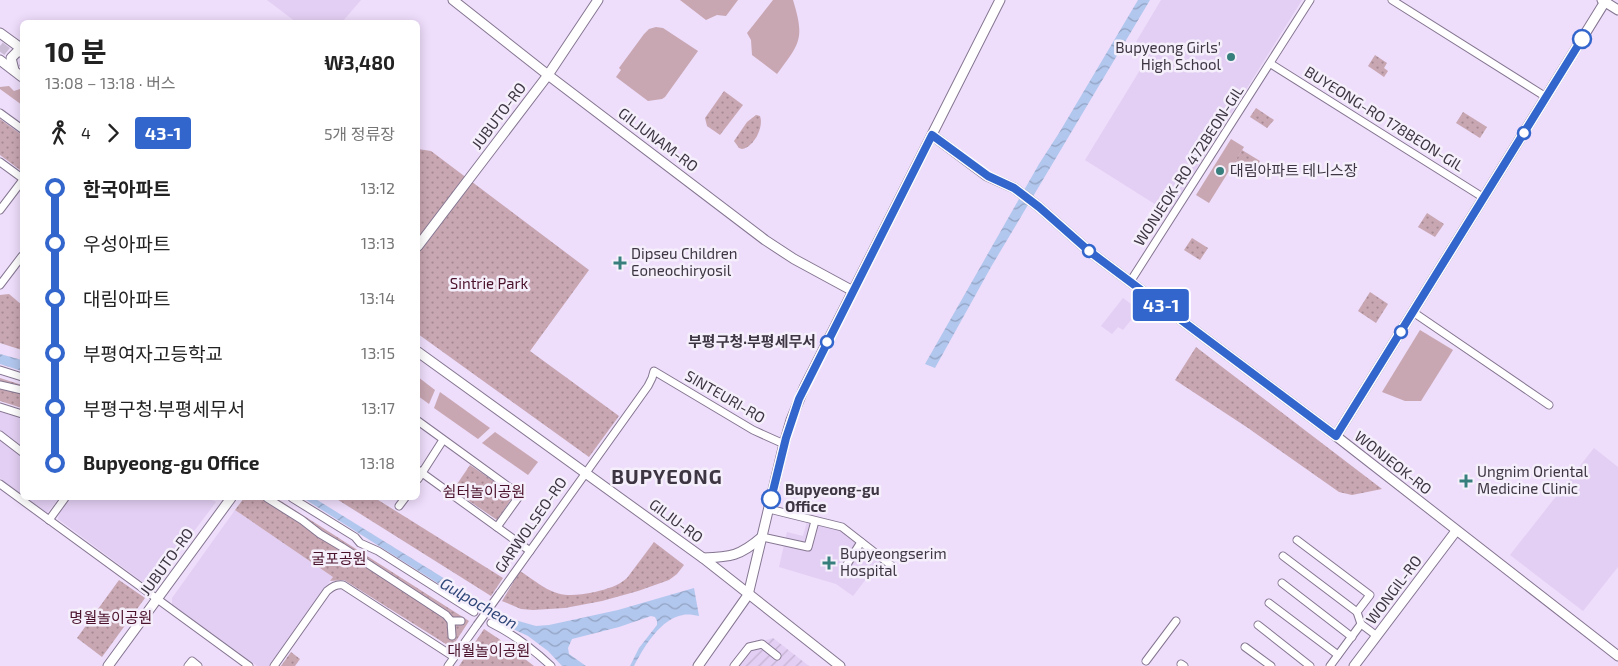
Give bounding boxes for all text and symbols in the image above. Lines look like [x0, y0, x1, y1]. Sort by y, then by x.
unlabelled marker [1572, 29, 1592, 49]
text: 10 분 [45, 34, 107, 68]
place label: Bupyeong Girls' High School [1115, 38, 1222, 73]
text: ₩3,480 [324, 51, 395, 74]
marker: Bupyeong Girls' High School [1225, 51, 1237, 63]
street label: BUYEONG-RO 178BEON-GIL [1302, 62, 1468, 175]
text: 13:08 – 13:18 · 버스 [45, 73, 175, 92]
street label: JUBUTO-RO [467, 78, 529, 152]
street label: WONJEOK-RO 472BEON-GIL [1130, 82, 1247, 249]
street label: GILJUNAM-RO [615, 103, 702, 175]
icon: walk [45, 119, 73, 147]
icon: forward [99, 119, 127, 147]
text: 43-1 [145, 122, 181, 144]
text: 4 [81, 123, 91, 142]
text: 5개 정류장 [324, 124, 395, 143]
unlabelled marker [1517, 126, 1531, 140]
place label: 대림아파트 테니스장 [1230, 161, 1358, 179]
marker: 대림아파트 테니스장 [1214, 165, 1226, 177]
text: 한국아파트 [83, 177, 170, 200]
text: 13:12 [361, 178, 395, 197]
text: 우성아파트 [83, 232, 170, 255]
text: 13:13 [361, 233, 395, 252]
place label: Dipseu Children Eoneochiryosil [631, 244, 738, 279]
unlabelled marker [1082, 244, 1096, 258]
marker: Dipseu Children Eoneochiryosil [613, 256, 627, 270]
park label: Sintrie Park [450, 274, 529, 292]
text: 대림아파트 [83, 287, 170, 310]
text: 13:14 [360, 288, 395, 307]
line badge: 43-1 [1126, 289, 1196, 321]
text: 43-1 [1143, 294, 1179, 316]
unlabelled marker [1394, 325, 1408, 339]
place label: 부평구청·부평세무서 [688, 332, 816, 350]
marker: 부평구청·부평세무서 [820, 335, 834, 349]
text: 부평여자고등학교 [83, 342, 223, 365]
text: 13:15 [361, 343, 395, 362]
street label: SINTEURI-RO [682, 366, 769, 426]
text: 부평구청·부평세무서 [83, 397, 245, 420]
text: 13:17 [361, 398, 395, 417]
street label: WONJEOK-RO [1351, 427, 1436, 498]
text: Bupyeong-gu Office [83, 451, 260, 474]
text: 13:18 [360, 453, 395, 472]
place label: Ungnim Oriental Medicine Clinic [1477, 462, 1588, 497]
district label: BUPYEONG [611, 464, 723, 488]
street label: GARWOLSEO-RO [490, 473, 570, 576]
marker: Ungnim Oriental Medicine Clinic [1459, 474, 1473, 488]
place label: Bupyeong-gu Office [785, 480, 880, 515]
park label: 쉼터놀이공원 [443, 482, 525, 500]
marker: Bupyeong-gu Office [761, 489, 781, 509]
street label: GILJU-RO [646, 495, 707, 546]
street label: JUBUTO-RO [136, 524, 197, 599]
place label: Bupyeongserim Hospital [840, 544, 947, 579]
park label: 굴포공원 [311, 549, 367, 567]
street label: WONGIL-RO [1362, 552, 1425, 627]
marker: Bupyeongserim Hospital [822, 556, 836, 570]
water label: Gulpocheon [437, 573, 521, 632]
park label: 명월놀이공원 [70, 608, 152, 626]
park label: 대월놀이공원 [448, 641, 530, 659]

